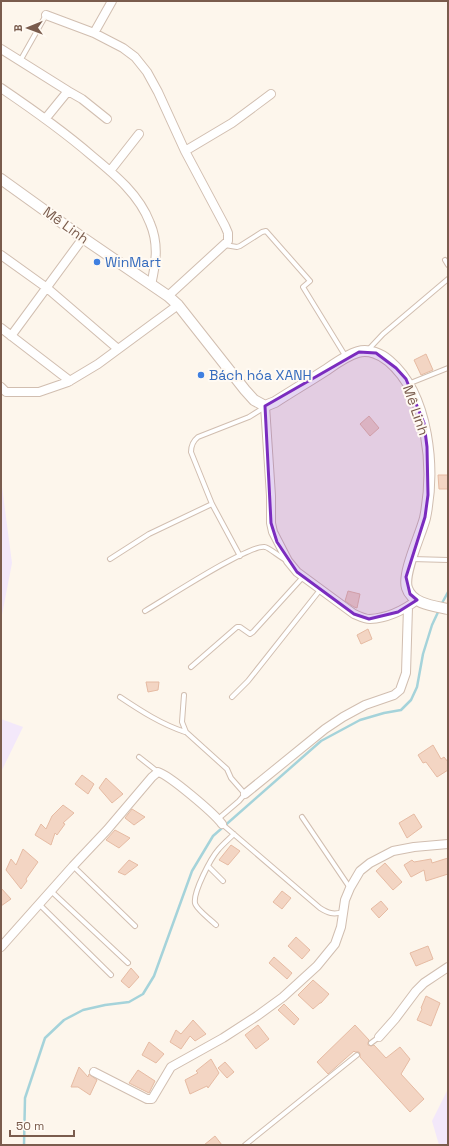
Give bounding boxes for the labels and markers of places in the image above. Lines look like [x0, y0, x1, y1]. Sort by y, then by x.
place label: WinMart [105, 253, 161, 271]
marker: WinMart [92, 257, 102, 267]
place label: Bách hóa XANH [209, 366, 312, 384]
marker: Bách hóa XANH [196, 370, 206, 380]

